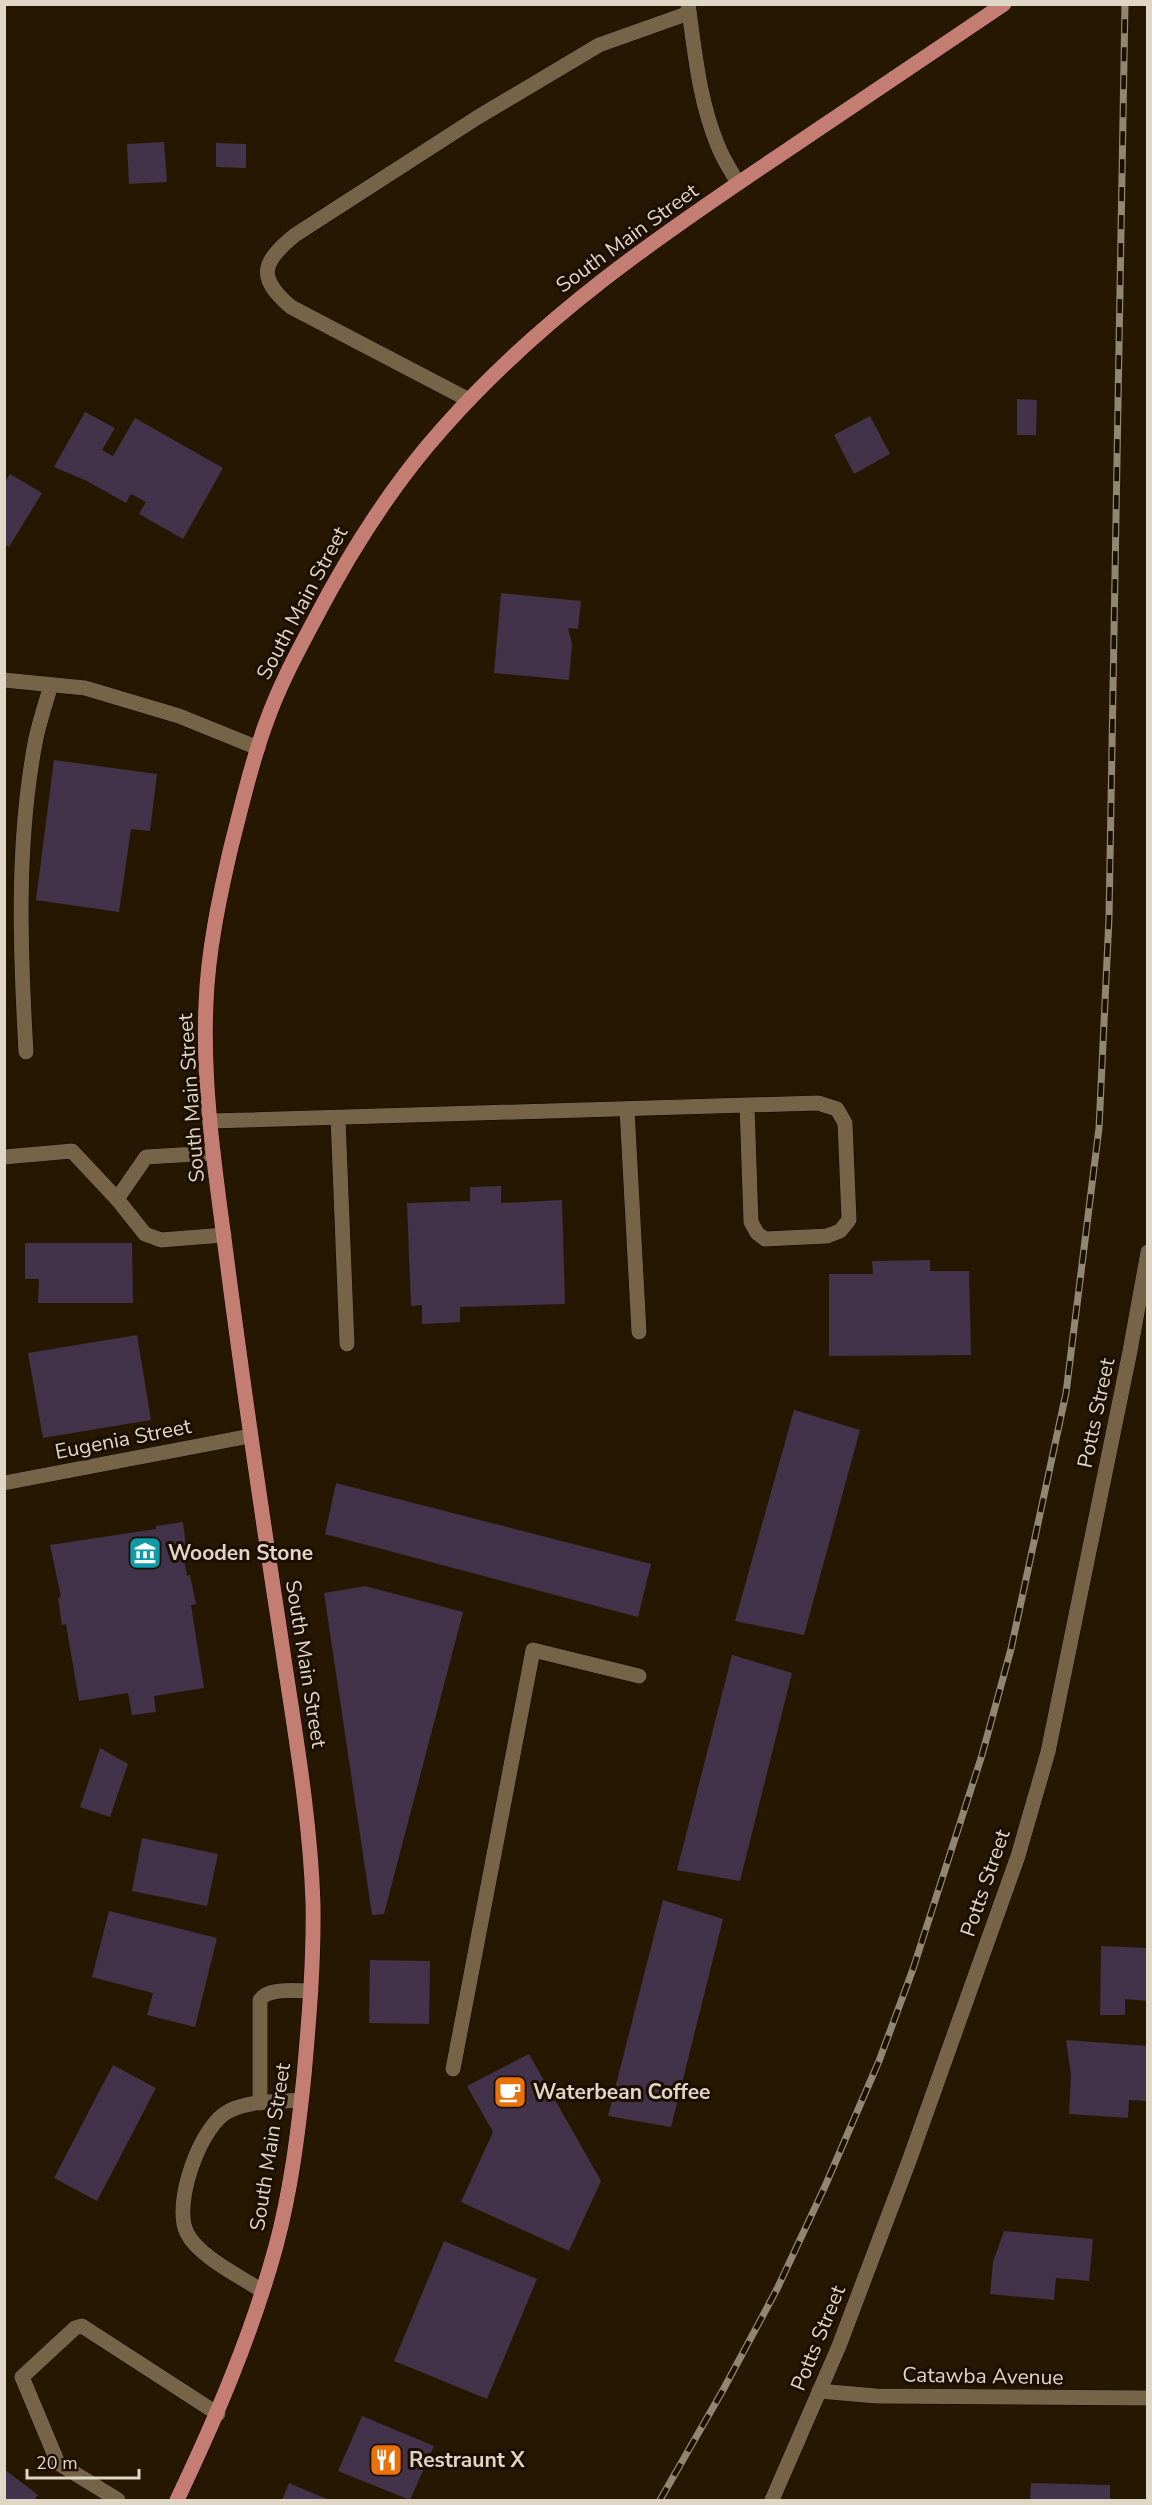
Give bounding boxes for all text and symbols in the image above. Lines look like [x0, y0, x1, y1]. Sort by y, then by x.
street label: South Main Street [550, 176, 704, 299]
street label: South Main Street [250, 521, 354, 684]
street label: South Main Street [171, 1012, 211, 1184]
street label: Potts Street [1071, 1355, 1121, 1471]
street label: Eugenia Street [53, 1412, 194, 1466]
museum icon: Wooden Stone [127, 1535, 163, 1571]
place label: Wooden Stone [168, 1539, 313, 1567]
street label: South Main Street [279, 1578, 333, 1751]
street label: Potts Street [954, 1825, 1017, 1940]
street label: South Main Street [243, 2060, 297, 2233]
cafe icon: Waterbean Coffee [492, 2074, 528, 2110]
place label: Waterbean Coffee [533, 2078, 710, 2106]
street label: Potts Street [784, 2280, 852, 2395]
street label: Catawba Avenue [902, 2361, 1064, 2391]
scale bar [27, 2442, 140, 2480]
restaurant icon: Restraunt X [368, 2442, 404, 2478]
place label: Restraunt X [409, 2446, 526, 2474]
text: 20 m [36, 2451, 78, 2475]

